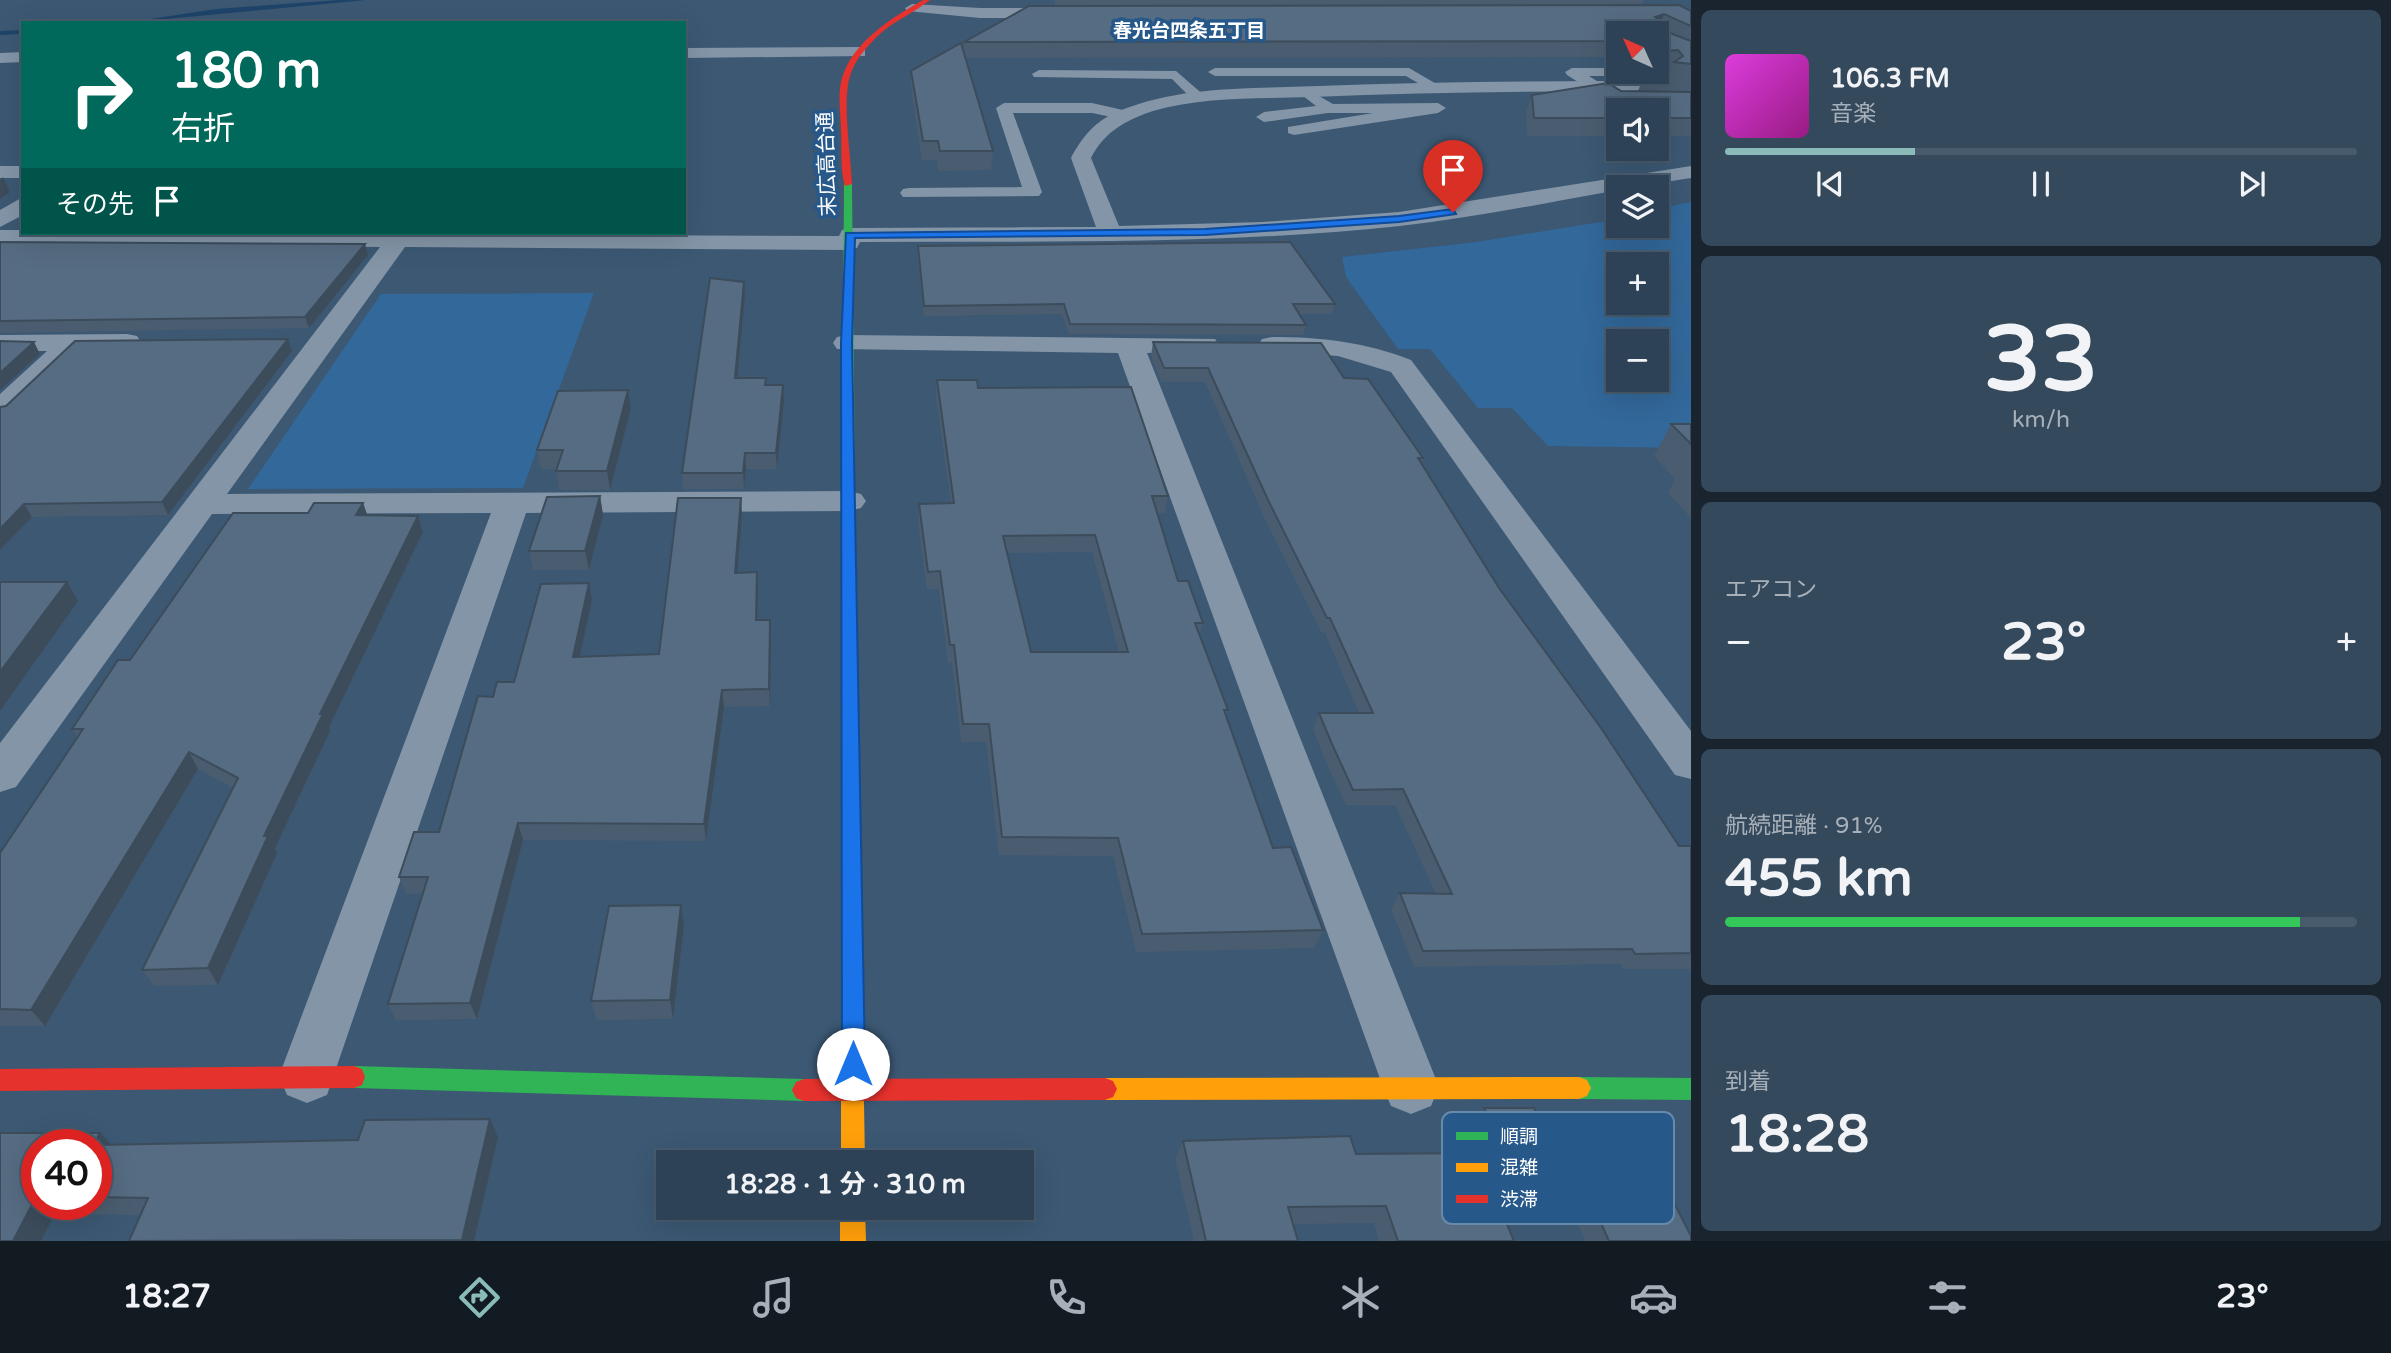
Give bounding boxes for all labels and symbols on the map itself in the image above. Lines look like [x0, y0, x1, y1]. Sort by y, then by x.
district label: 春光台四条五丁目 [1113, 20, 1265, 42]
north arrow [1606, 21, 1670, 84]
street label: 末広高台通 [813, 111, 841, 217]
pin [1423, 140, 1483, 212]
position arrow [816, 1027, 890, 1101]
legend [1442, 1112, 1674, 1224]
text: 順調 [1500, 1126, 1538, 1148]
speed limit sign: 40 [21, 1129, 112, 1220]
text: 混雑 [1500, 1157, 1538, 1179]
text: 渋滞 [1500, 1189, 1538, 1211]

